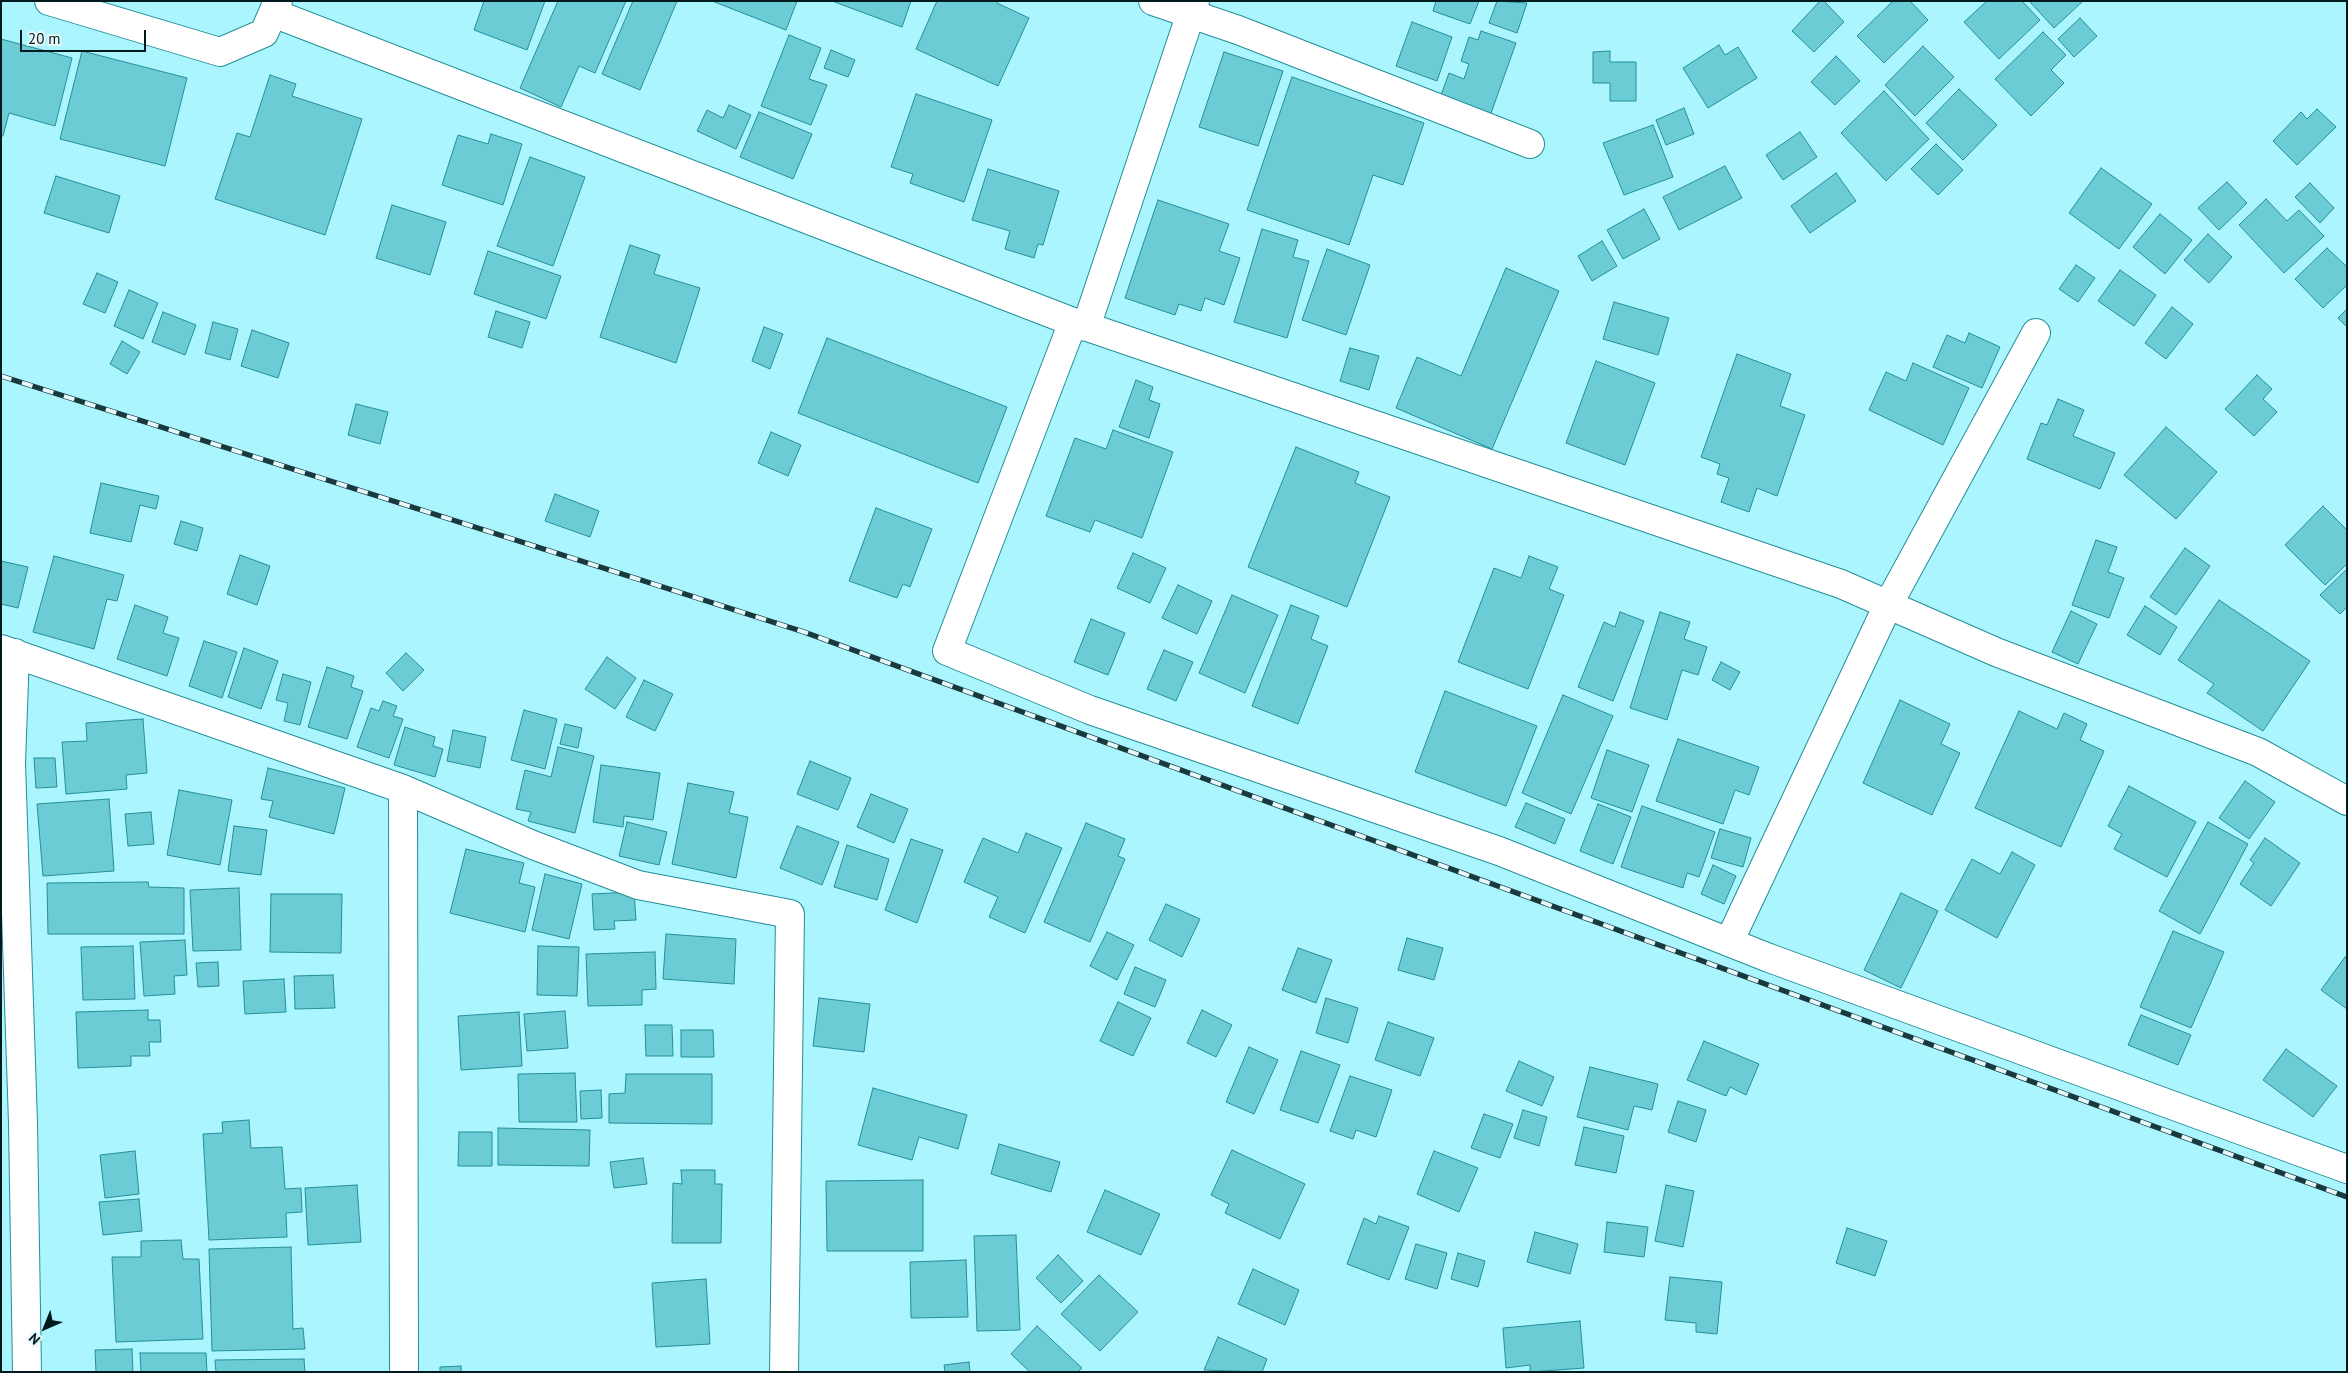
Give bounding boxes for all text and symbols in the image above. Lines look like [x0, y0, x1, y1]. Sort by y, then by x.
scale bar [22, 20, 149, 52]
text: 20 m [28, 29, 61, 48]
north arrow [20, 1303, 70, 1353]
text: N [25, 1329, 44, 1348]

